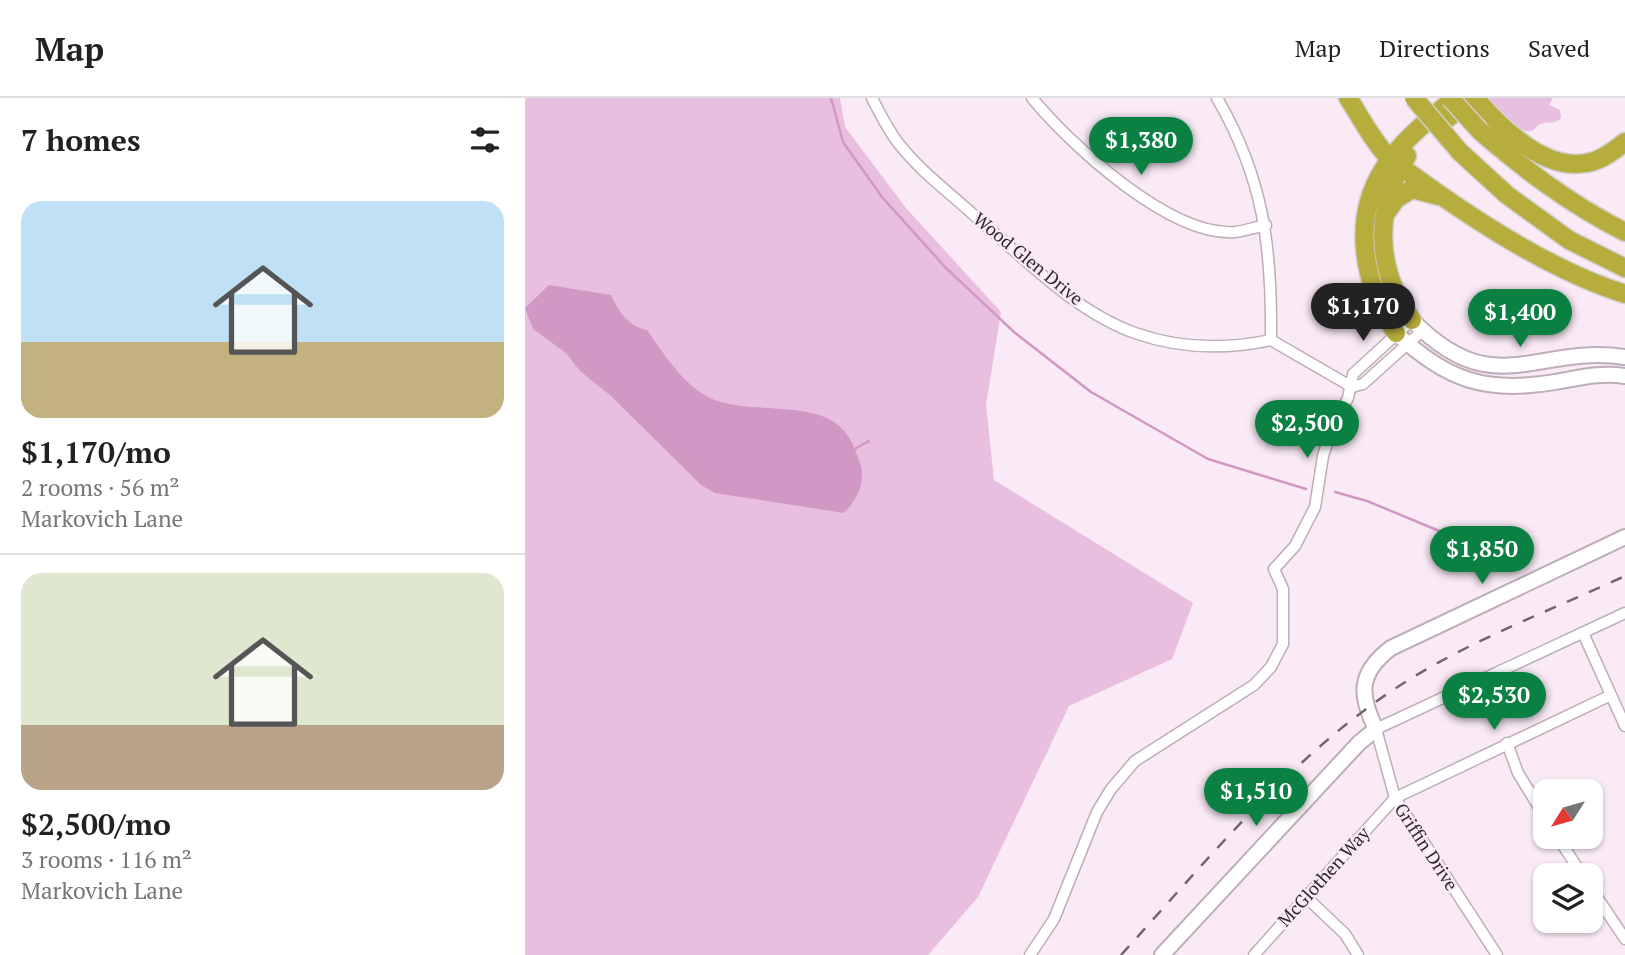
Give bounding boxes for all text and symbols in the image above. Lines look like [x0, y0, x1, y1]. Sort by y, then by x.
text: Map [35, 27, 104, 70]
text: Map [1295, 32, 1341, 64]
text: Directions [1379, 32, 1490, 64]
text: Saved [1528, 32, 1590, 64]
pin: $1,380 [1084, 118, 1198, 177]
text: 7 homes [21, 120, 140, 160]
icon: filters [466, 121, 504, 159]
text: $1,380 [1105, 124, 1177, 155]
street label: Wood Glen Drive [969, 206, 1089, 310]
icon: home [200, 247, 326, 373]
pin: $1,170 [1306, 284, 1420, 343]
pin: $1,400 [1463, 289, 1577, 349]
text: $1,170 [1327, 290, 1399, 321]
text: $1,400 [1484, 296, 1556, 327]
pin: $2,500 [1250, 400, 1364, 460]
text: $2,500 [1271, 407, 1343, 438]
text: $1,170/mo [21, 432, 171, 472]
text: 2 rooms · 56 m² [21, 472, 180, 503]
text: Markovich Lane [21, 503, 183, 534]
pin: $1,850 [1425, 526, 1539, 586]
text: $1,850 [1446, 533, 1518, 564]
icon: home [200, 619, 326, 745]
pin: $2,530 [1437, 672, 1551, 732]
text: $2,530 [1458, 679, 1530, 710]
pin: $1,510 [1199, 768, 1313, 828]
text: $1,510 [1220, 775, 1292, 806]
north arrow [1533, 779, 1603, 849]
map controls [1533, 779, 1603, 933]
street label: Griffin Drive [1390, 798, 1464, 895]
text: $2,500/mo [21, 804, 171, 844]
street label: McGlothen Way [1272, 821, 1375, 931]
text: 3 rooms · 116 m² [21, 844, 192, 875]
button: layers [1533, 863, 1603, 933]
text: Markovich Lane [21, 875, 183, 906]

